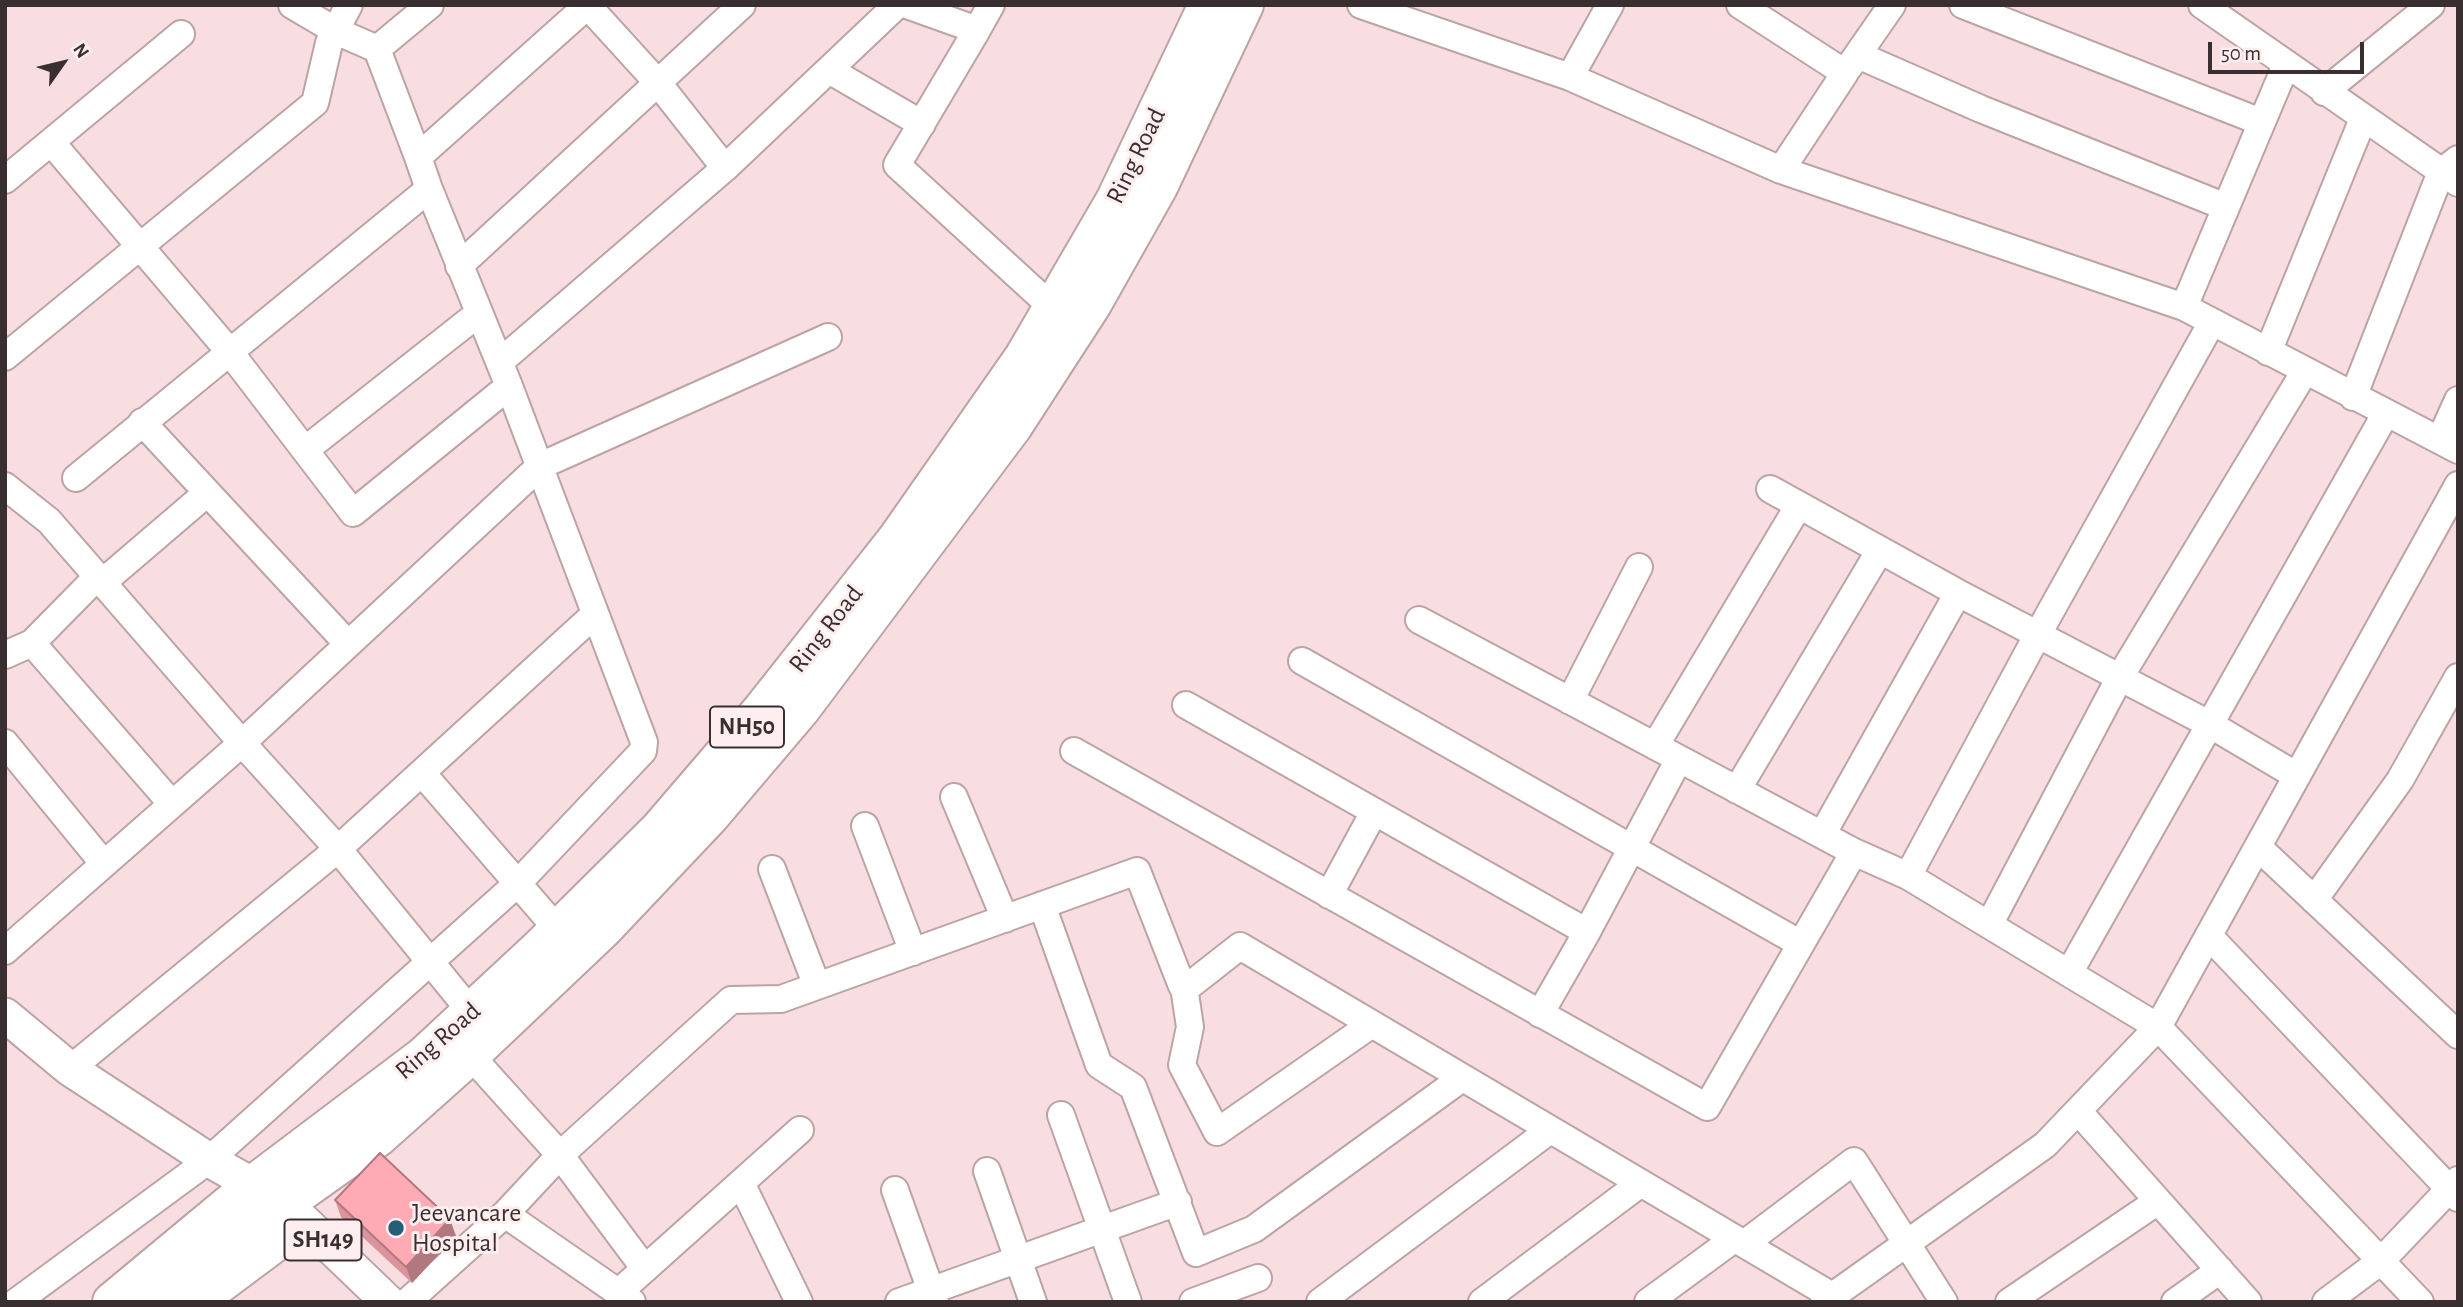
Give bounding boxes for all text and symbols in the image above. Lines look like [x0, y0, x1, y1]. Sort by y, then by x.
north arrow [28, 28, 98, 98]
scale bar [2211, 28, 2367, 72]
text: N [69, 40, 92, 62]
text: 50 m [2221, 43, 2261, 64]
street label: Ring Road [1099, 103, 1173, 209]
street label: Ring Road [782, 579, 870, 679]
road number: NH50 [710, 706, 784, 748]
street label: Ring Road [389, 996, 487, 1086]
place label: Jeevancare Hospital [412, 1197, 521, 1258]
marker: Jeevancare Hospital [386, 1218, 406, 1238]
road number: SH149 [284, 1220, 362, 1260]

